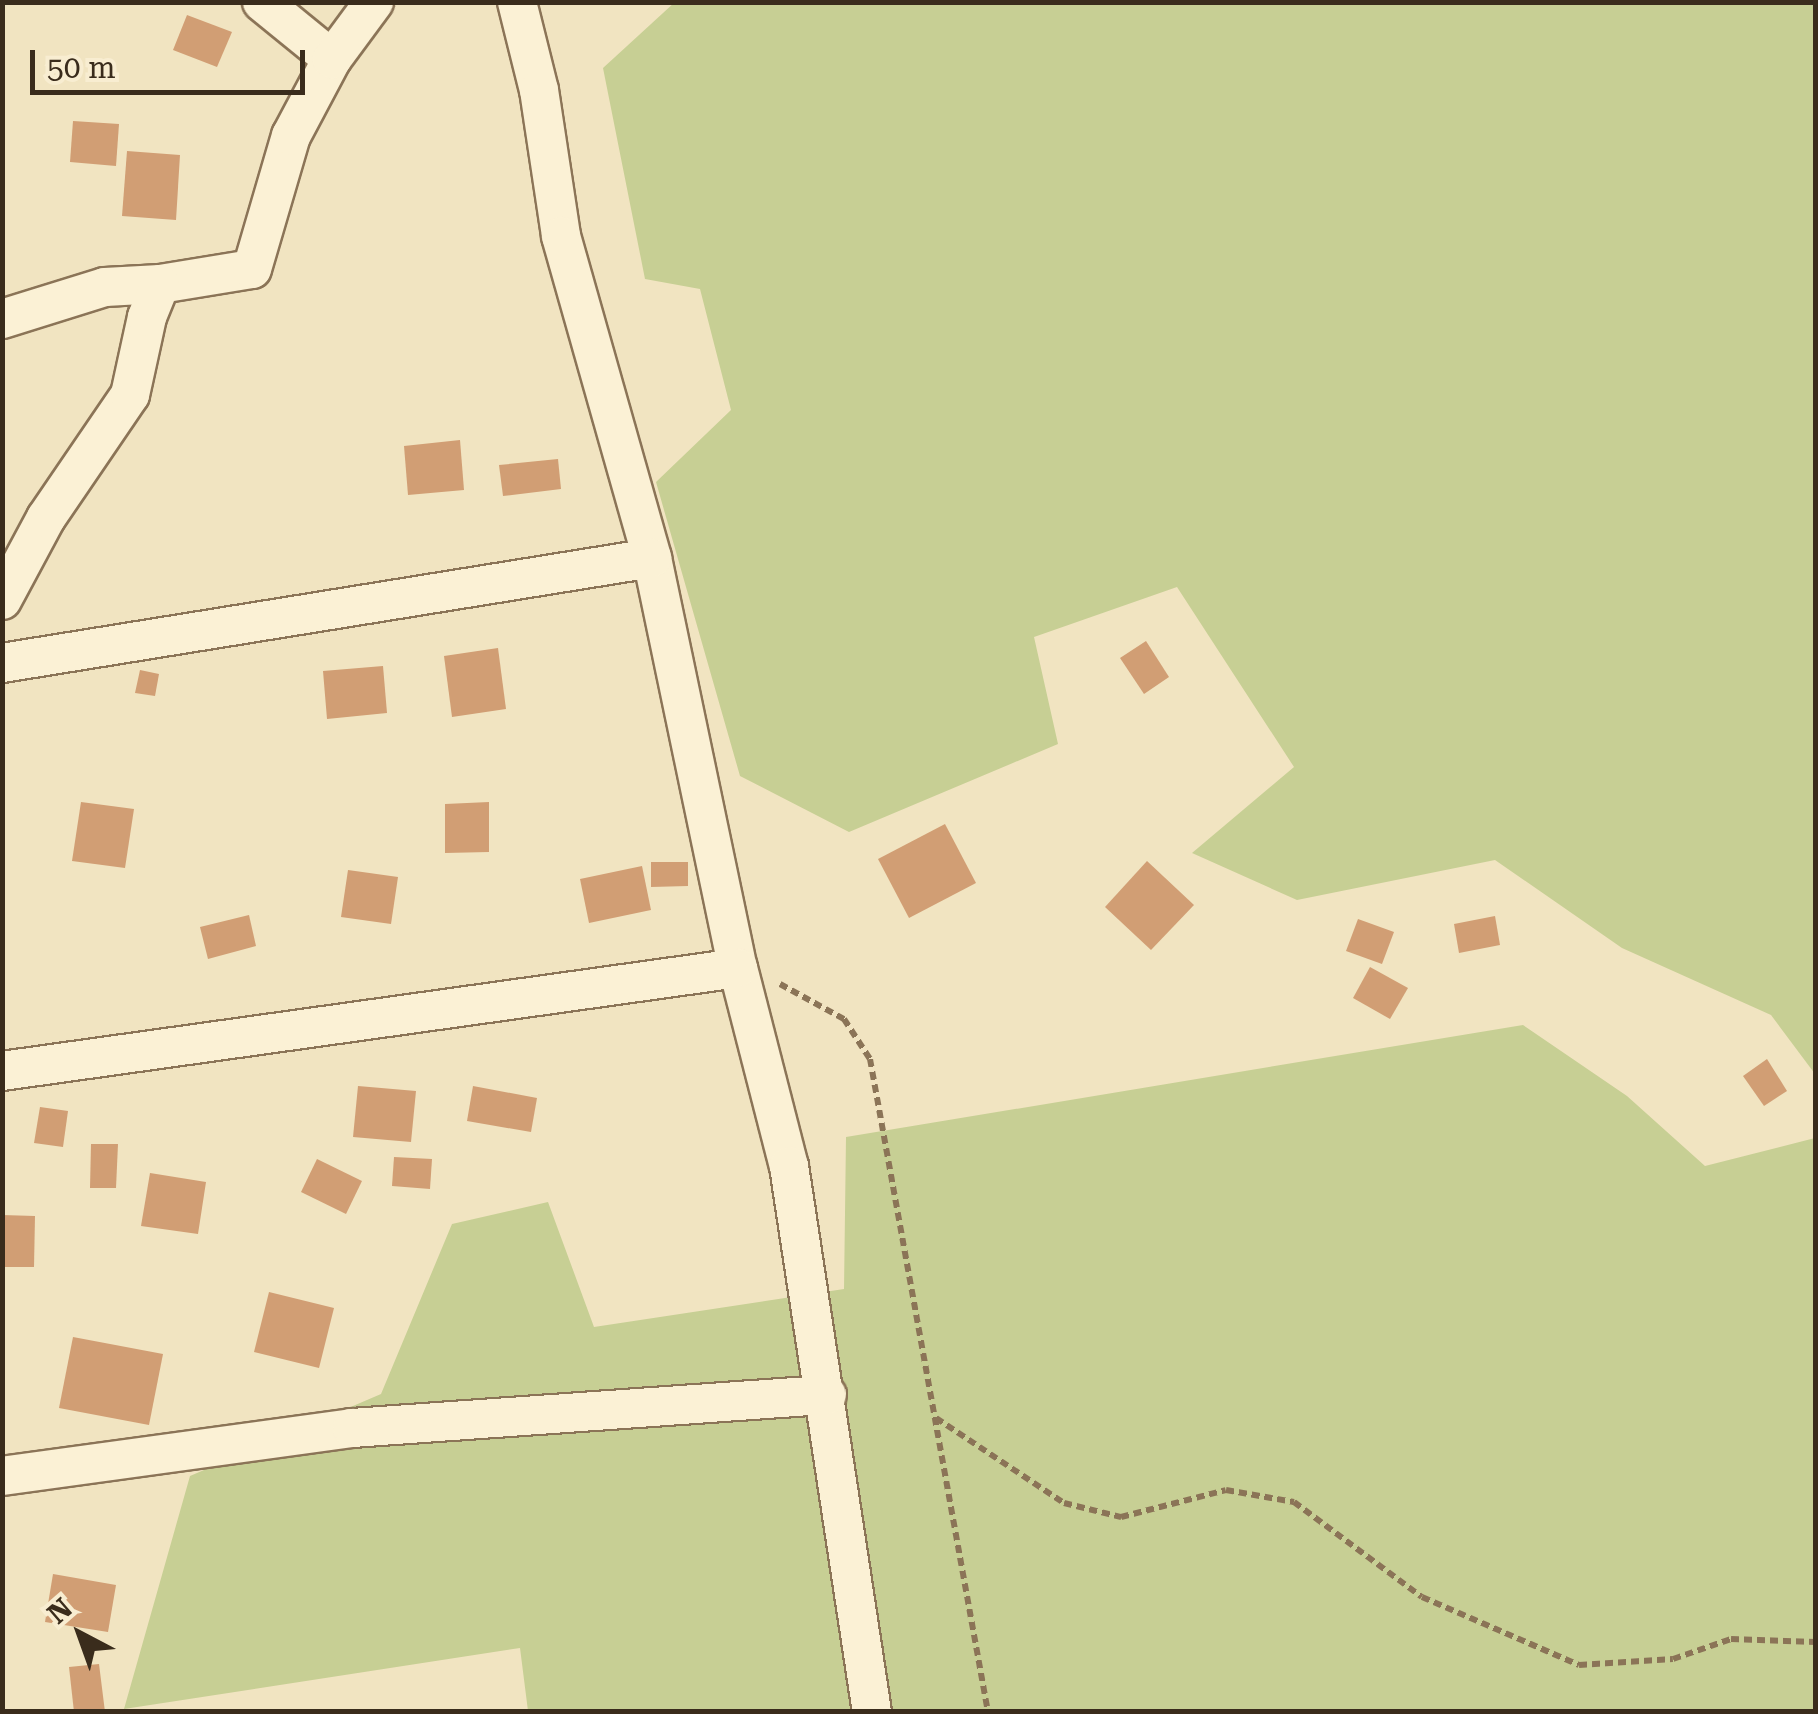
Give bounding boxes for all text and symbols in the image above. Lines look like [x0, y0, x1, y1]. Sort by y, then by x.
scale bar [35, 30, 310, 92]
text: 50 m [47, 50, 116, 85]
north arrow [30, 1584, 130, 1684]
text: N [41, 1591, 79, 1631]

